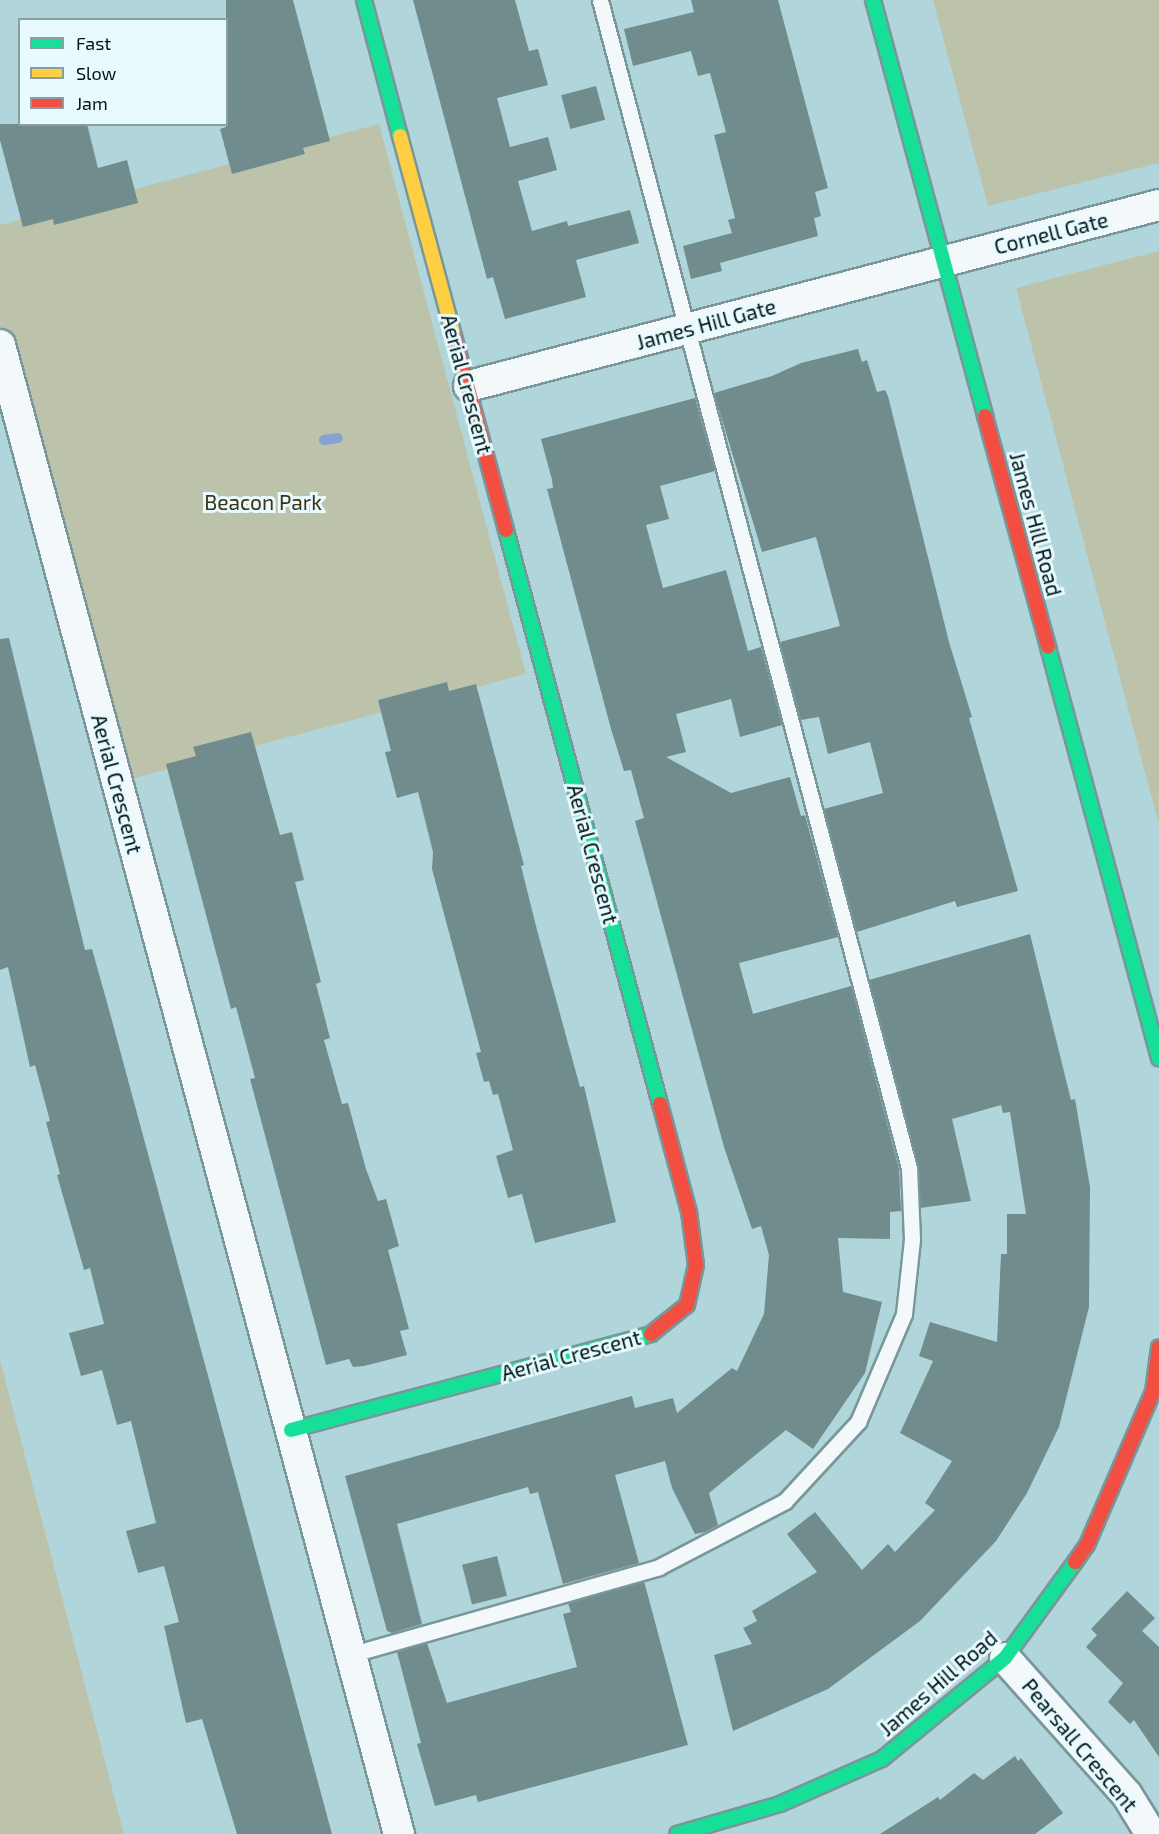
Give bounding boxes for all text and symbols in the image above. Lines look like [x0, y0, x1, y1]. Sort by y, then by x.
legend [18, 18, 228, 126]
text: Fast [76, 32, 111, 54]
text: Slow [76, 62, 116, 84]
text: Jam [76, 92, 108, 114]
street label: Cornell Gate [991, 207, 1111, 259]
street label: James Hill Gate [633, 293, 779, 355]
street label: Aerial Crescent [436, 311, 498, 457]
street label: James Hill Road [1005, 449, 1067, 599]
park label: Beacon Park [204, 489, 322, 515]
street label: Aerial Crescent [86, 711, 148, 857]
street label: Aerial Crescent [562, 781, 624, 927]
street label: Aerial Crescent [498, 1324, 644, 1386]
street label: James Hill Road [874, 1625, 1002, 1741]
street label: Pearsall Crescent [1017, 1673, 1143, 1817]

